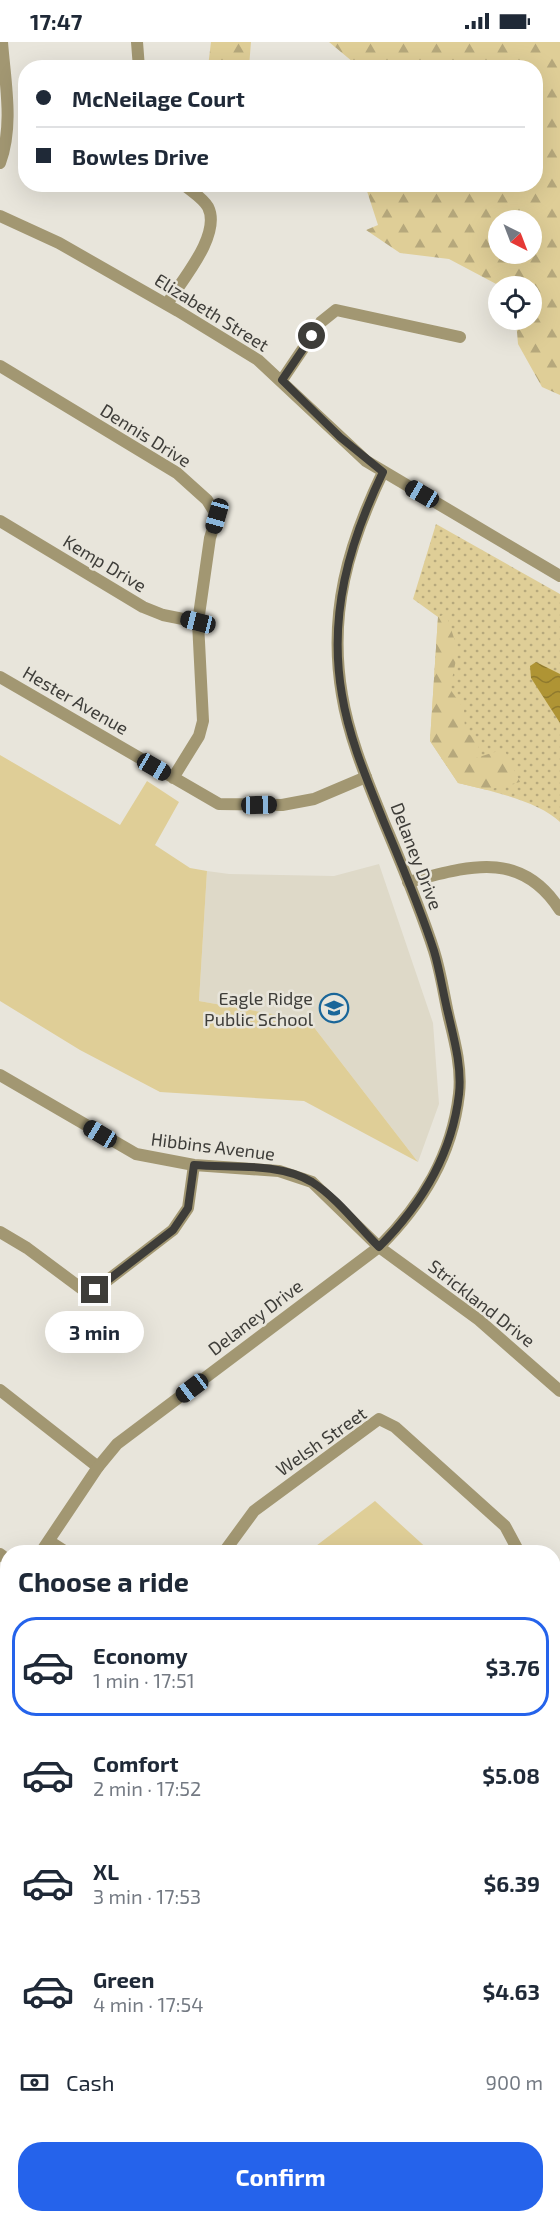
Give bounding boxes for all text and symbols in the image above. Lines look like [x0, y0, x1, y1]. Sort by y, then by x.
text: 17:47 [30, 8, 82, 34]
text: McNeilage Court [72, 85, 245, 111]
text: Bowles Drive [72, 143, 209, 169]
north arrow [488, 210, 542, 264]
map controls [488, 210, 542, 330]
street label: Elizabeth Street [151, 268, 273, 356]
button: locate [488, 276, 542, 330]
route start [298, 322, 325, 349]
street label: Dennis Drive [97, 398, 195, 472]
car [402, 477, 442, 511]
car [203, 496, 231, 536]
street label: Kemp Drive [59, 530, 151, 596]
car [178, 609, 218, 635]
street label: Hester Avenue [19, 661, 133, 739]
car [134, 750, 174, 784]
car [241, 796, 277, 814]
street label: Delaney Drive [387, 799, 447, 913]
place label: Eagle Ridge Public School [204, 987, 314, 1030]
school or university icon: Eagle Ridge Public School [318, 992, 350, 1024]
car [80, 1117, 120, 1151]
street label: Hibbins Avenue [150, 1127, 276, 1165]
street label: Strickland Drive [424, 1255, 540, 1351]
street label: Delaney Drive [203, 1274, 307, 1360]
route end [81, 1276, 108, 1303]
callout: 3 min [46, 1311, 144, 1353]
text: 3 min [69, 1320, 120, 1344]
car [172, 1370, 212, 1406]
street label: Welsh Street [272, 1402, 371, 1480]
text: Choose a ride [18, 1565, 189, 1597]
icon: car [21, 1640, 75, 1694]
text: Economy [93, 1642, 188, 1668]
text: $3.76 [486, 1654, 540, 1680]
text: 1 min · 17:51 [93, 1668, 195, 1692]
icon: car [21, 1748, 75, 1802]
text: Comfort [93, 1750, 178, 1776]
text: $5.08 [482, 1762, 540, 1788]
text: 2 min · 17:52 [93, 1776, 201, 1800]
icon: car [21, 1856, 75, 1910]
text: XL [93, 1858, 119, 1884]
text: $6.39 [483, 1870, 540, 1896]
text: 3 min · 17:53 [93, 1884, 201, 1908]
icon: car [21, 1964, 75, 2018]
text: Green [93, 1966, 155, 1992]
text: $4.63 [482, 1978, 540, 2004]
text: 4 min · 17:54 [93, 1992, 203, 2016]
icon: cash [18, 2066, 51, 2099]
text: Cash [66, 2069, 115, 2095]
text: 900 m [485, 2070, 543, 2094]
button: Confirm [18, 2142, 543, 2211]

